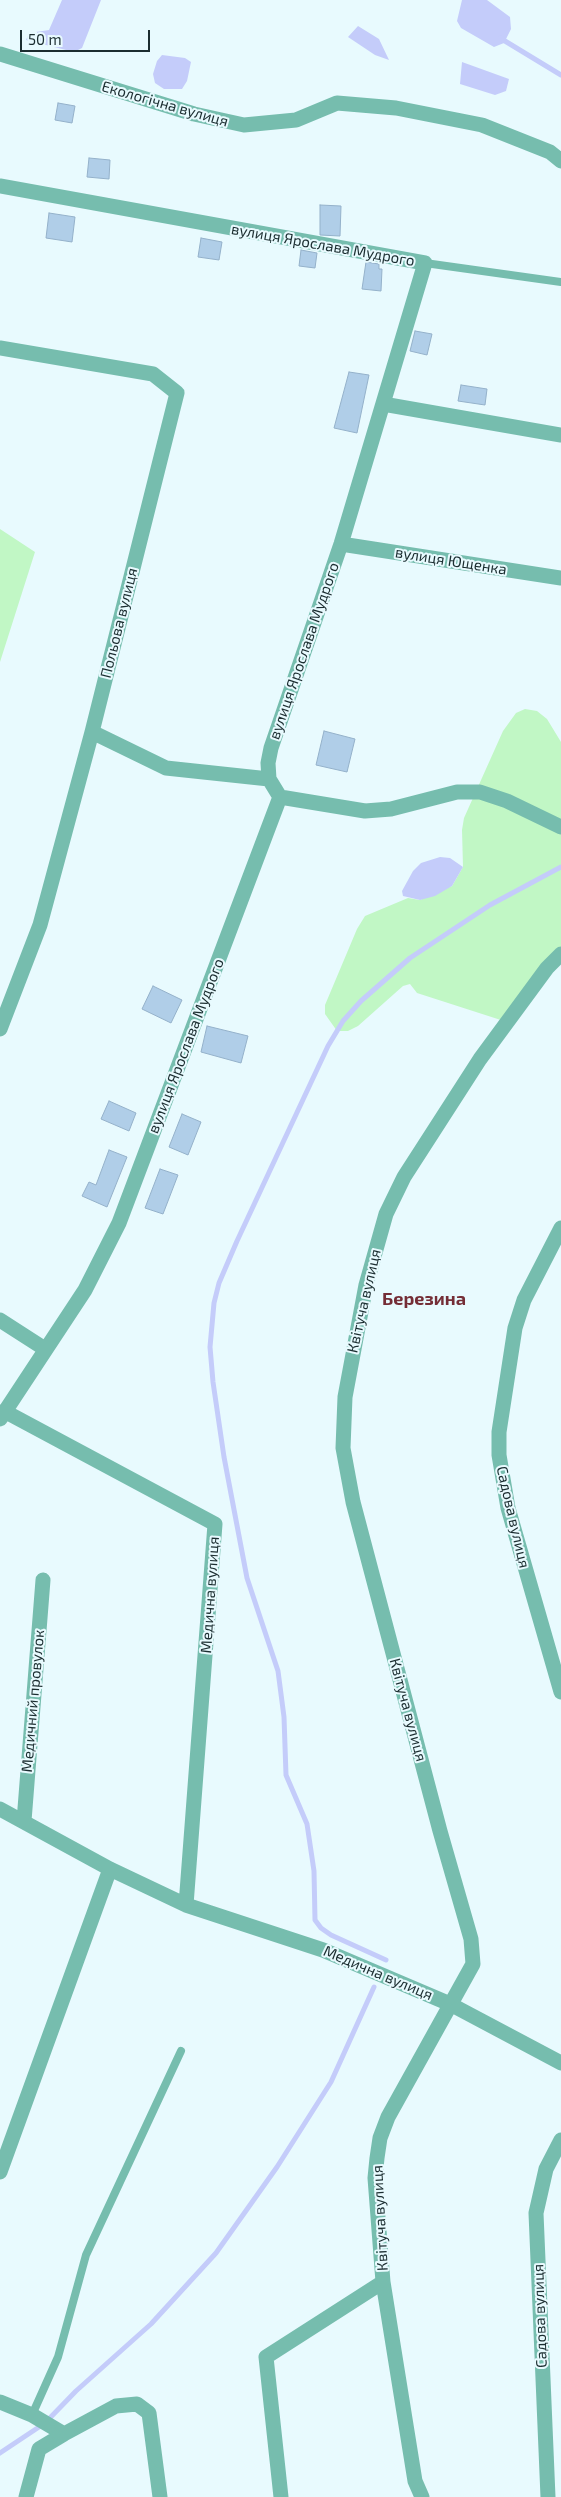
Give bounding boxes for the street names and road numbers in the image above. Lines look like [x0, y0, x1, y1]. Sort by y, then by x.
street label: Екологічна вулиця [100, 77, 230, 131]
street label: вулиця Ярослава Мудрого [230, 220, 416, 270]
street label: вулиця Ющенка [394, 543, 508, 579]
street label: вулиця Ярослава Мудрого [265, 560, 343, 742]
street label: Польова вулиця [97, 566, 141, 680]
street label: вулиця Ярослава Мудрого [144, 956, 228, 1136]
street label: Квітуча вулиця [343, 1247, 385, 1355]
street label: Садова вулиця [493, 1464, 533, 1570]
street label: Медична вулиця [197, 1536, 223, 1654]
street label: Медичний провулок [18, 1629, 48, 1773]
street label: Квітуча вулиця [386, 1656, 430, 1764]
street label: Медична вулиця [321, 1942, 435, 2004]
street label: Квітуча вулиця [368, 2165, 392, 2271]
street label: Садова вулиця [529, 2264, 551, 2368]

